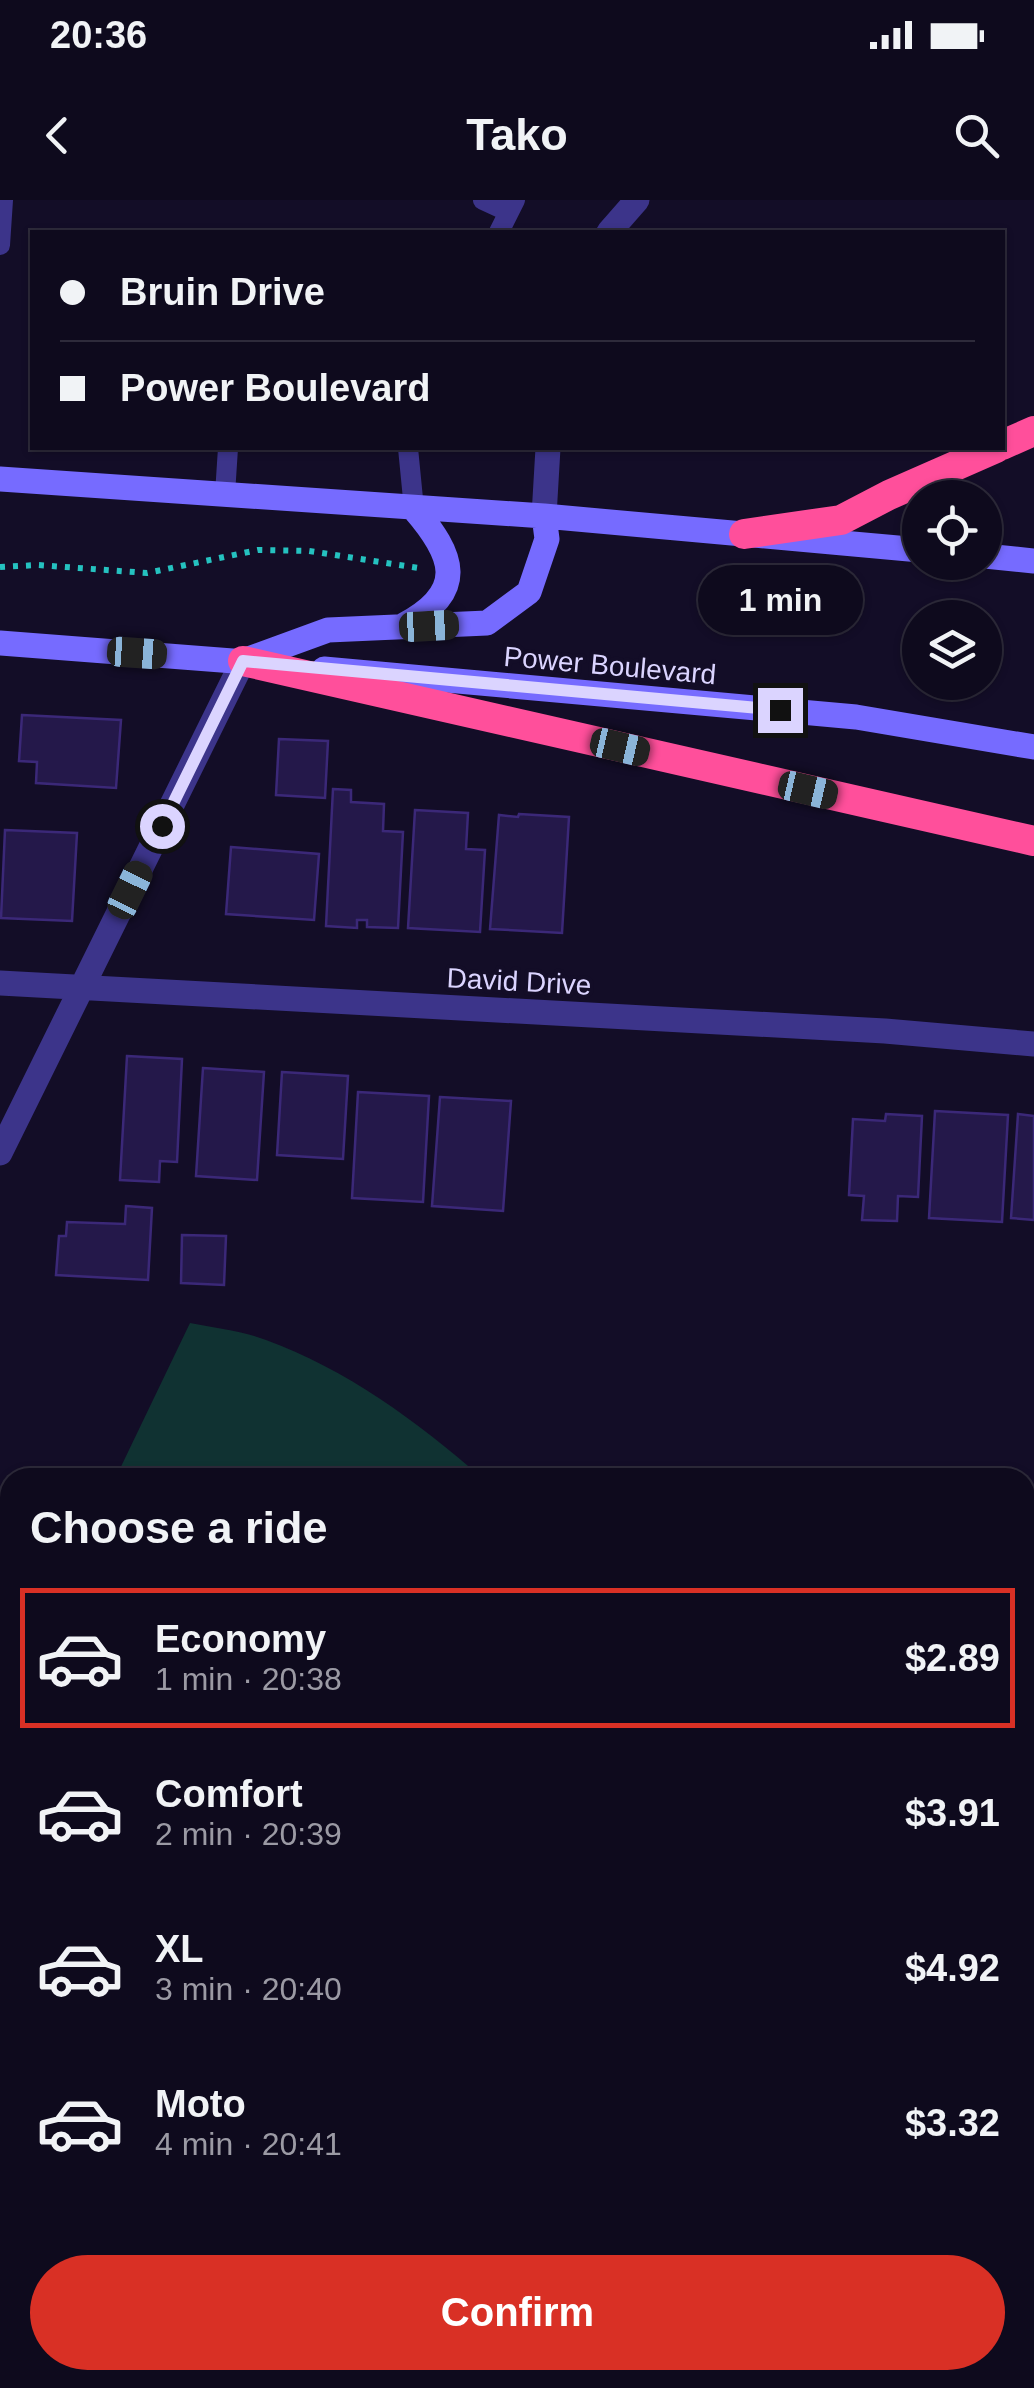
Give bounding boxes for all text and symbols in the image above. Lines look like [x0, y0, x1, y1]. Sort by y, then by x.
text: 20:36 [50, 14, 147, 56]
icon: back [30, 108, 85, 163]
icon: search [949, 108, 1004, 163]
text: Tako [466, 109, 568, 160]
text: Bruin Drive [120, 271, 325, 313]
text: Power Boulevard [120, 367, 430, 409]
map controls [902, 480, 1002, 700]
button: locate [902, 480, 1002, 580]
callout: 1 min [698, 565, 862, 635]
text: 1 min [739, 582, 822, 618]
button: layers [902, 600, 1002, 700]
car [398, 609, 460, 643]
car [106, 636, 168, 670]
street label: Power Boulevard [502, 641, 718, 690]
route end [758, 688, 803, 733]
car [587, 726, 653, 768]
car [775, 769, 841, 811]
route start [140, 804, 185, 849]
car [103, 856, 157, 924]
street label: David Drive [446, 962, 592, 1001]
text: Choose a ride [30, 1502, 328, 1553]
icon: car [35, 1613, 125, 1703]
text: Economy [155, 1618, 326, 1660]
text: $2.89 [905, 1637, 1000, 1679]
text: 1 min · 20:38 [155, 1661, 342, 1697]
icon: car [35, 1768, 125, 1858]
text: Comfort [155, 1773, 303, 1815]
text: $3.91 [905, 1792, 1000, 1834]
text: 2 min · 20:39 [155, 1816, 342, 1852]
icon: car [35, 1923, 125, 2013]
text: XL [155, 1928, 204, 1970]
text: $4.92 [905, 1947, 1000, 1989]
text: 3 min · 20:40 [155, 1971, 342, 2007]
icon: car [35, 2078, 125, 2168]
text: Moto [155, 2083, 246, 2125]
text: $3.32 [905, 2102, 1000, 2144]
text: 4 min · 20:41 [155, 2126, 342, 2162]
button: Confirm [30, 2255, 1005, 2370]

